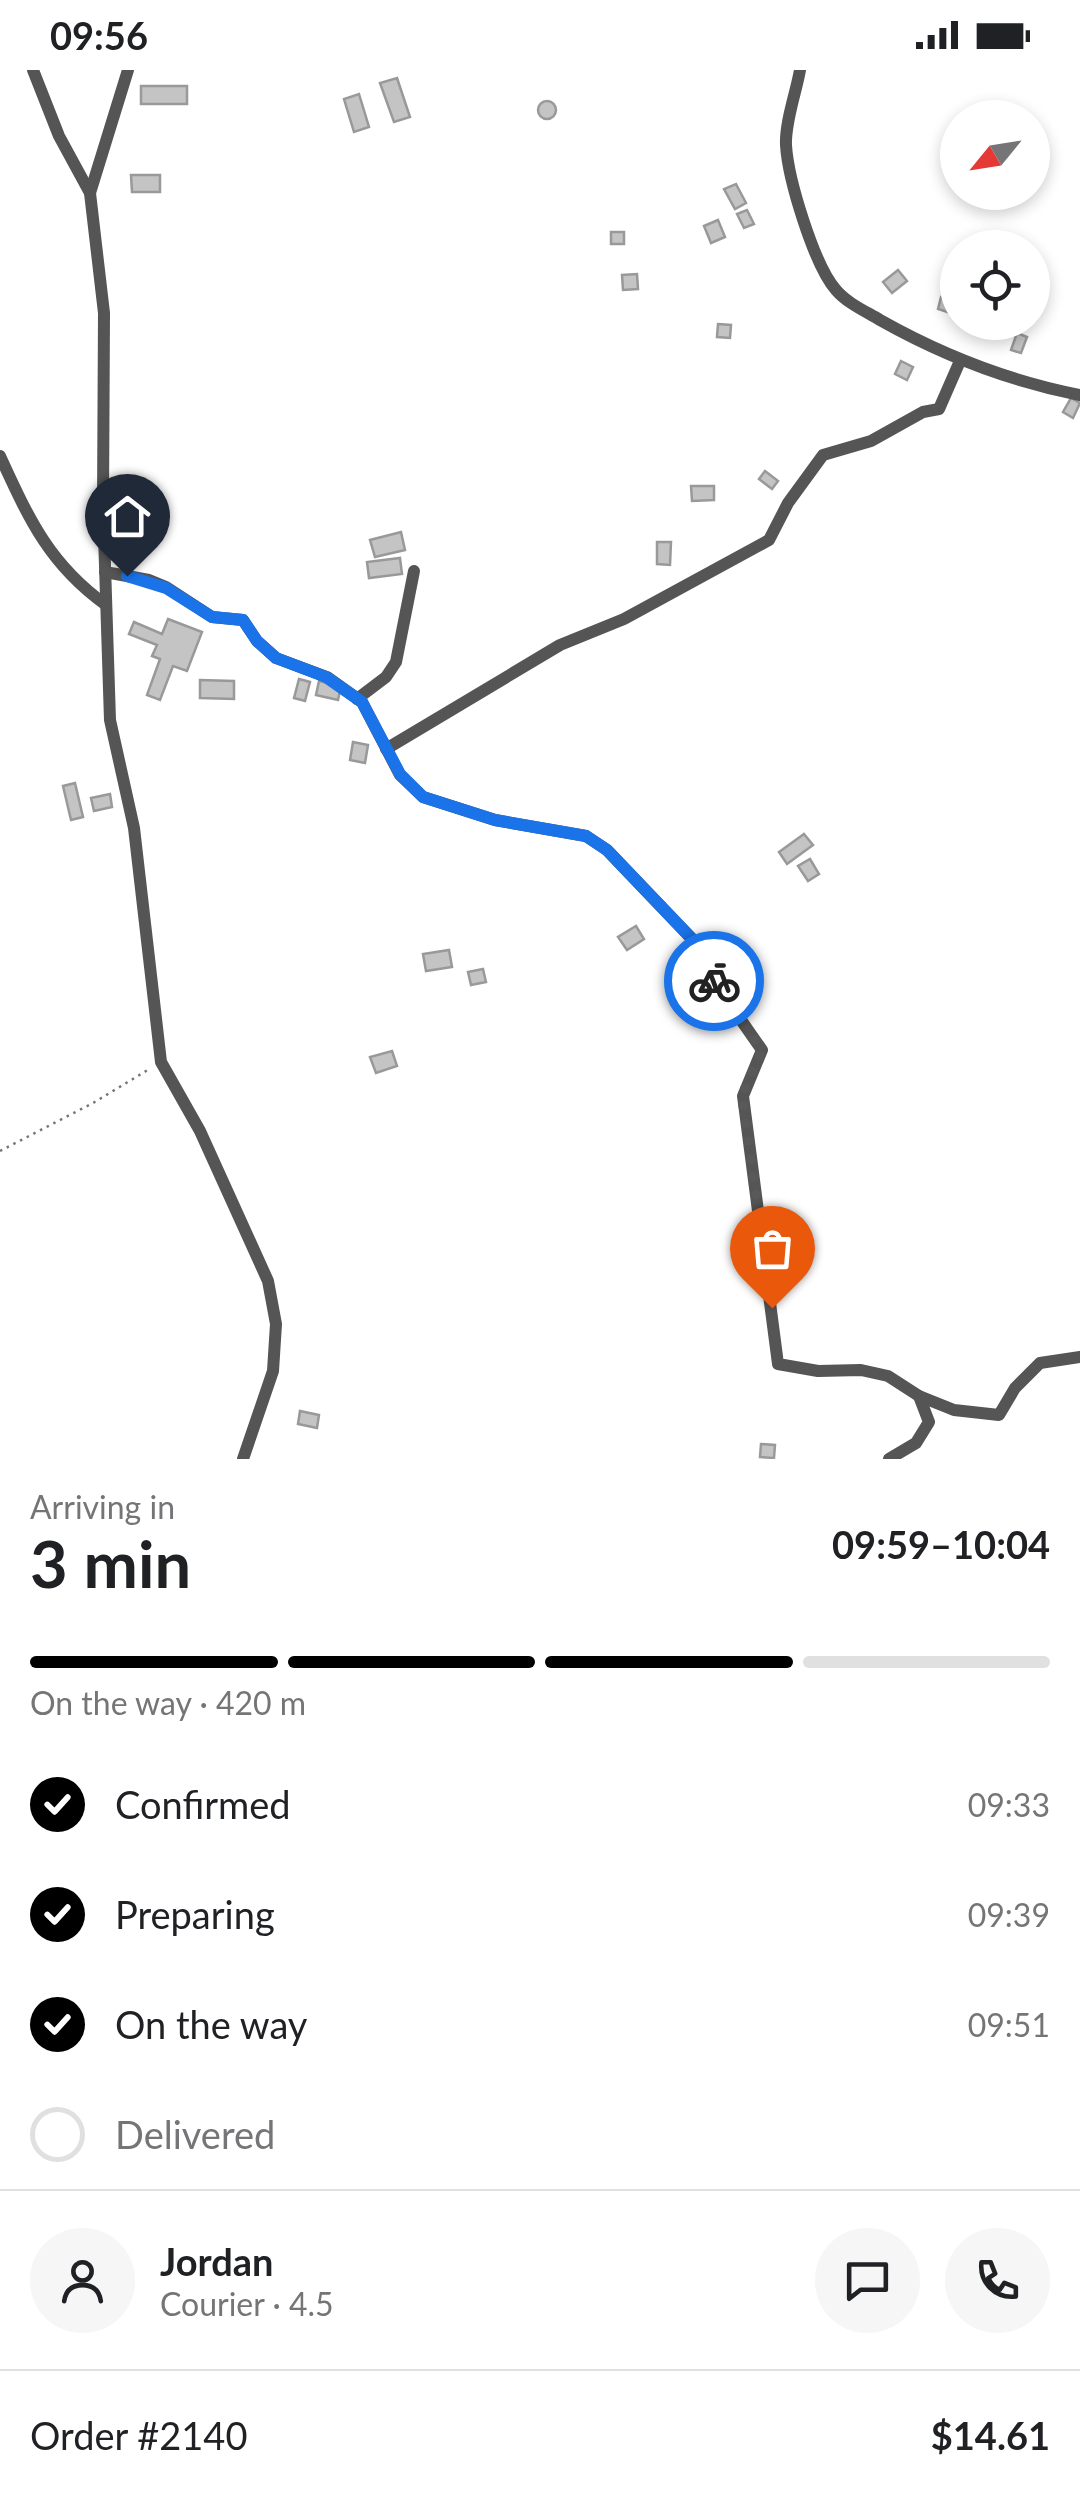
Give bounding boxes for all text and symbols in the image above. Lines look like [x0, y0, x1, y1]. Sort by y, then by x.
text: 09:56 [50, 12, 148, 58]
north arrow [940, 100, 1050, 210]
map controls [940, 100, 1050, 340]
button: locate [940, 230, 1050, 340]
pin [85, 474, 170, 577]
icon: home [100, 489, 155, 544]
courier [664, 931, 764, 1031]
icon: bike [687, 954, 742, 1009]
pin [730, 1206, 815, 1309]
icon: bag [745, 1221, 800, 1276]
text: Arriving in [30, 1487, 175, 1526]
text: 09:59–10:04 [832, 1521, 1050, 1567]
text: 3 min [30, 1524, 191, 1602]
text: On the way · 420 m [30, 1683, 306, 1722]
icon: check [30, 1777, 85, 1832]
text: Confirmed [115, 1781, 291, 1827]
text: 09:33 [968, 1785, 1050, 1824]
icon: check [30, 1887, 85, 1942]
text: Preparing [115, 1891, 275, 1937]
text: 09:39 [968, 1895, 1050, 1934]
icon: check [30, 1997, 85, 2052]
text: On the way [115, 2001, 307, 2047]
text: 09:51 [968, 2005, 1050, 2044]
text: Delivered [115, 2111, 275, 2157]
button: person [30, 2228, 135, 2333]
button: chat [815, 2228, 920, 2333]
button: phone [945, 2228, 1050, 2333]
text: Jordan [160, 2238, 273, 2284]
text: Courier · 4.5 [160, 2284, 334, 2323]
text: Order #2140 [30, 2412, 247, 2458]
text: $14.61 [931, 2412, 1050, 2458]

